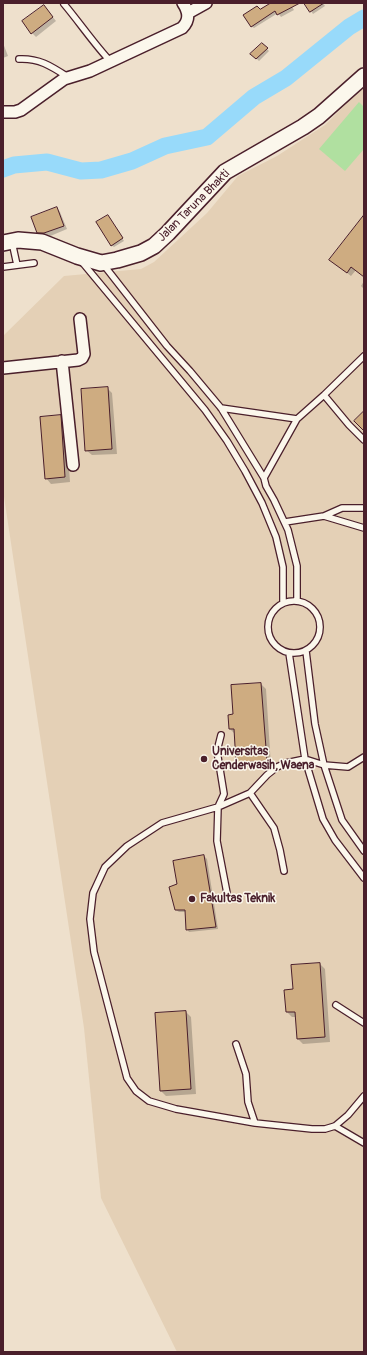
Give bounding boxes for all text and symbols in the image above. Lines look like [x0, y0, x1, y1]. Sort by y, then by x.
street label: Jalan Taruna Bhakti [155, 167, 233, 245]
place label: Universitas Cenderwasih, Waena [212, 745, 314, 773]
marker: Universitas Cenderwasih, Waena [199, 754, 209, 764]
place label: Fakultas Teknik [200, 892, 275, 906]
marker: Fakultas Teknik [187, 894, 197, 904]

